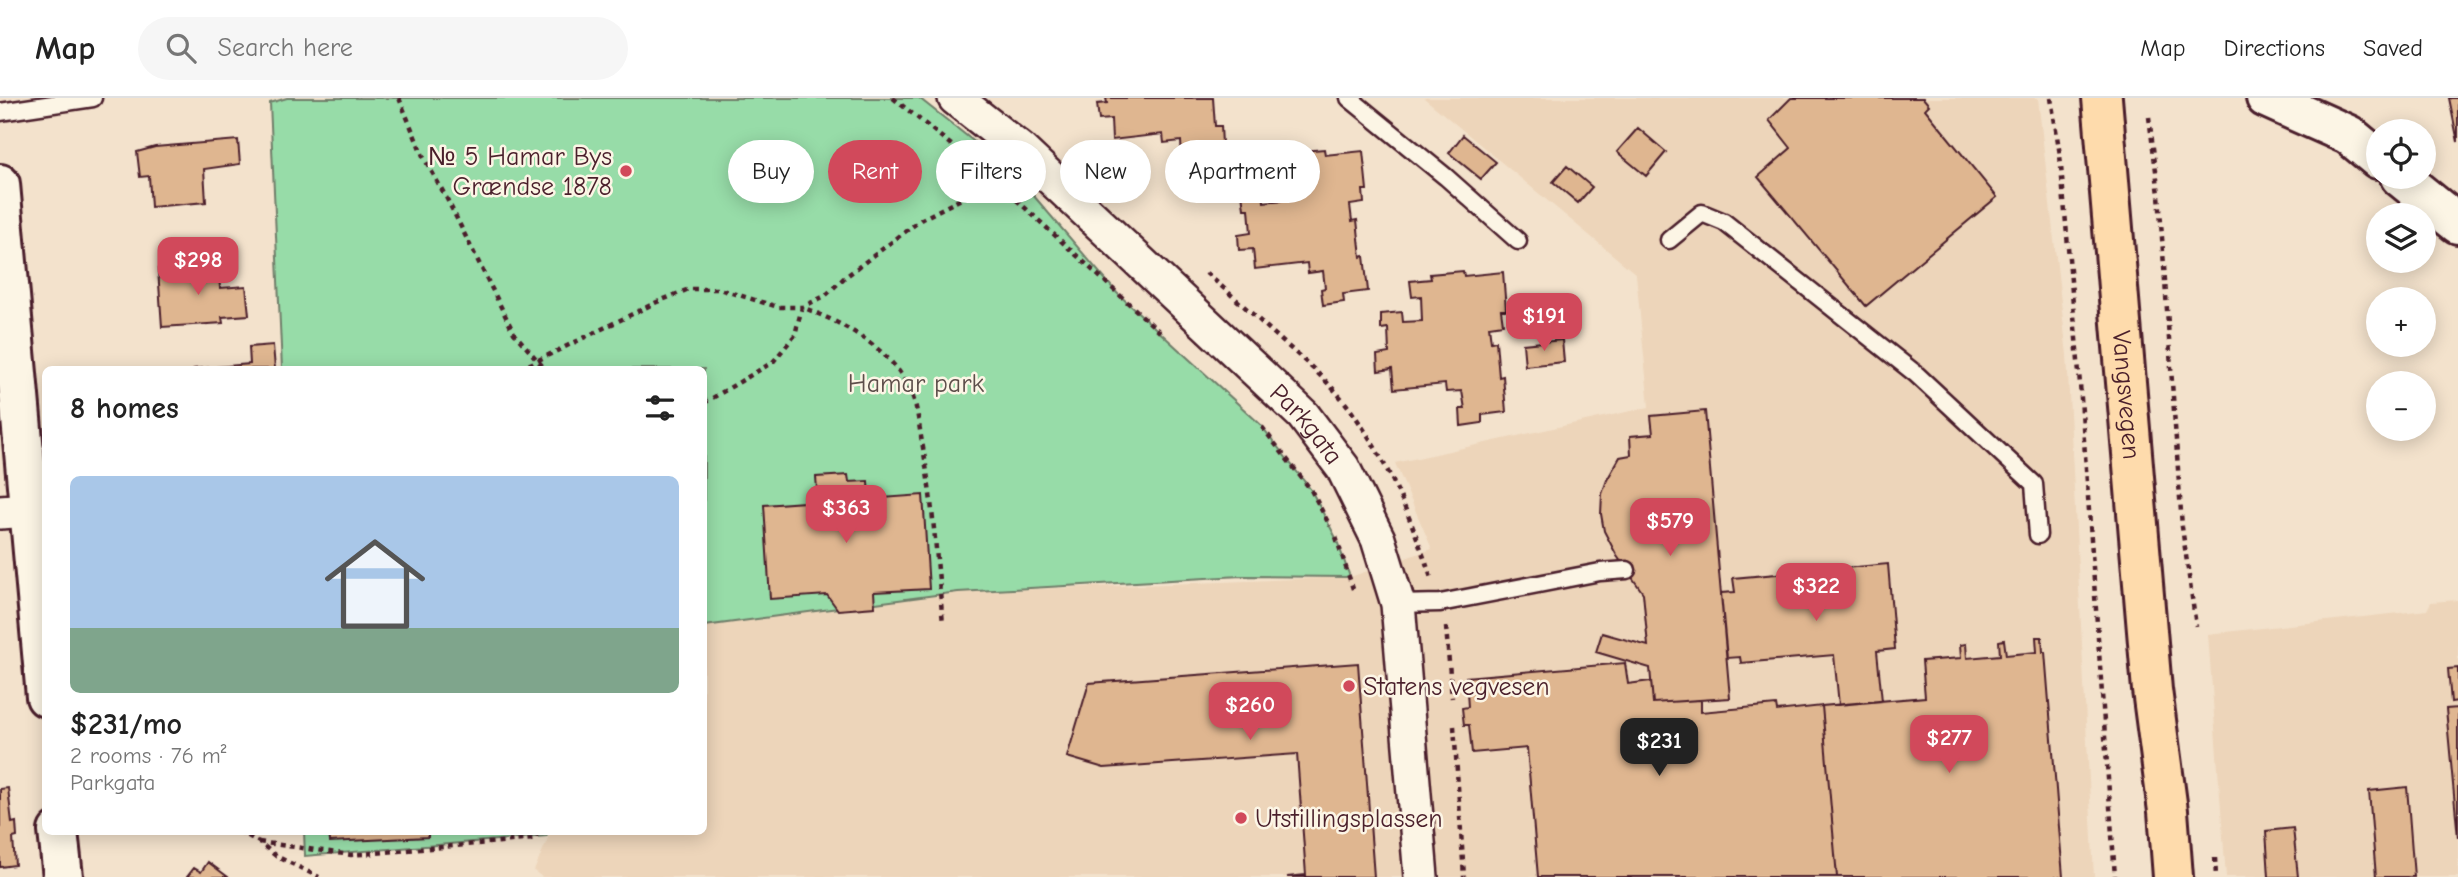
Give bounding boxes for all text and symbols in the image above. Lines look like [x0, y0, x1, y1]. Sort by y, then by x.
search box [138, 17, 628, 80]
text: Map [35, 29, 96, 67]
icon: search [162, 29, 200, 67]
text: Search here [218, 33, 353, 63]
text: Map [2140, 34, 2186, 62]
text: Directions [2224, 34, 2325, 62]
text: Saved [2363, 34, 2423, 62]
map controls [2366, 119, 2436, 441]
button: locate [2366, 119, 2436, 189]
chip: Buy [728, 140, 814, 203]
chip: Rent [828, 140, 922, 203]
chip: Filters [936, 140, 1046, 203]
chip: New [1060, 140, 1151, 203]
chip: Apartment [1165, 140, 1320, 203]
place label: № 5 Hamar Bys Grændse 1878 [428, 142, 612, 202]
marker: № 5 Hamar Bys Grændse 1878 [618, 163, 634, 179]
button: layers [2366, 203, 2436, 273]
pin: $298 [157, 238, 239, 297]
text: $298 [173, 246, 223, 273]
button: + [2366, 287, 2436, 357]
pin: $191 [1503, 294, 1585, 353]
text: $191 [1522, 302, 1566, 329]
street label: Vangsvegen [2106, 329, 2146, 461]
park label: Hamar park [848, 369, 985, 399]
button: − [2366, 371, 2436, 441]
street label: Parkgata [1263, 378, 1349, 470]
icon: filters [641, 389, 679, 427]
text: 8 homes [70, 391, 179, 426]
pin: $363 [805, 486, 887, 545]
text: $363 [822, 494, 870, 521]
pin: $579 [1629, 498, 1711, 558]
text: $579 [1646, 507, 1694, 534]
icon: home [312, 521, 438, 647]
pin: $322 [1775, 564, 1857, 623]
text: $322 [1792, 572, 1840, 599]
place label: Statens vegvesen [1363, 672, 1550, 702]
marker: Statens vegvesen [1341, 678, 1357, 694]
pin: $260 [1209, 682, 1291, 742]
text: $260 [1225, 691, 1275, 718]
text: $231/mo [70, 707, 182, 742]
pin: $277 [1908, 716, 1990, 775]
pin: $231 [1618, 718, 1700, 778]
text: $277 [1926, 724, 1972, 751]
text: $231 [1636, 727, 1682, 754]
text: 2 rooms · 76 m² [70, 742, 226, 769]
text: Parkgata [70, 769, 155, 796]
place label: Utstillingsplassen [1255, 804, 1443, 834]
marker: Utstillingsplassen [1233, 810, 1249, 826]

